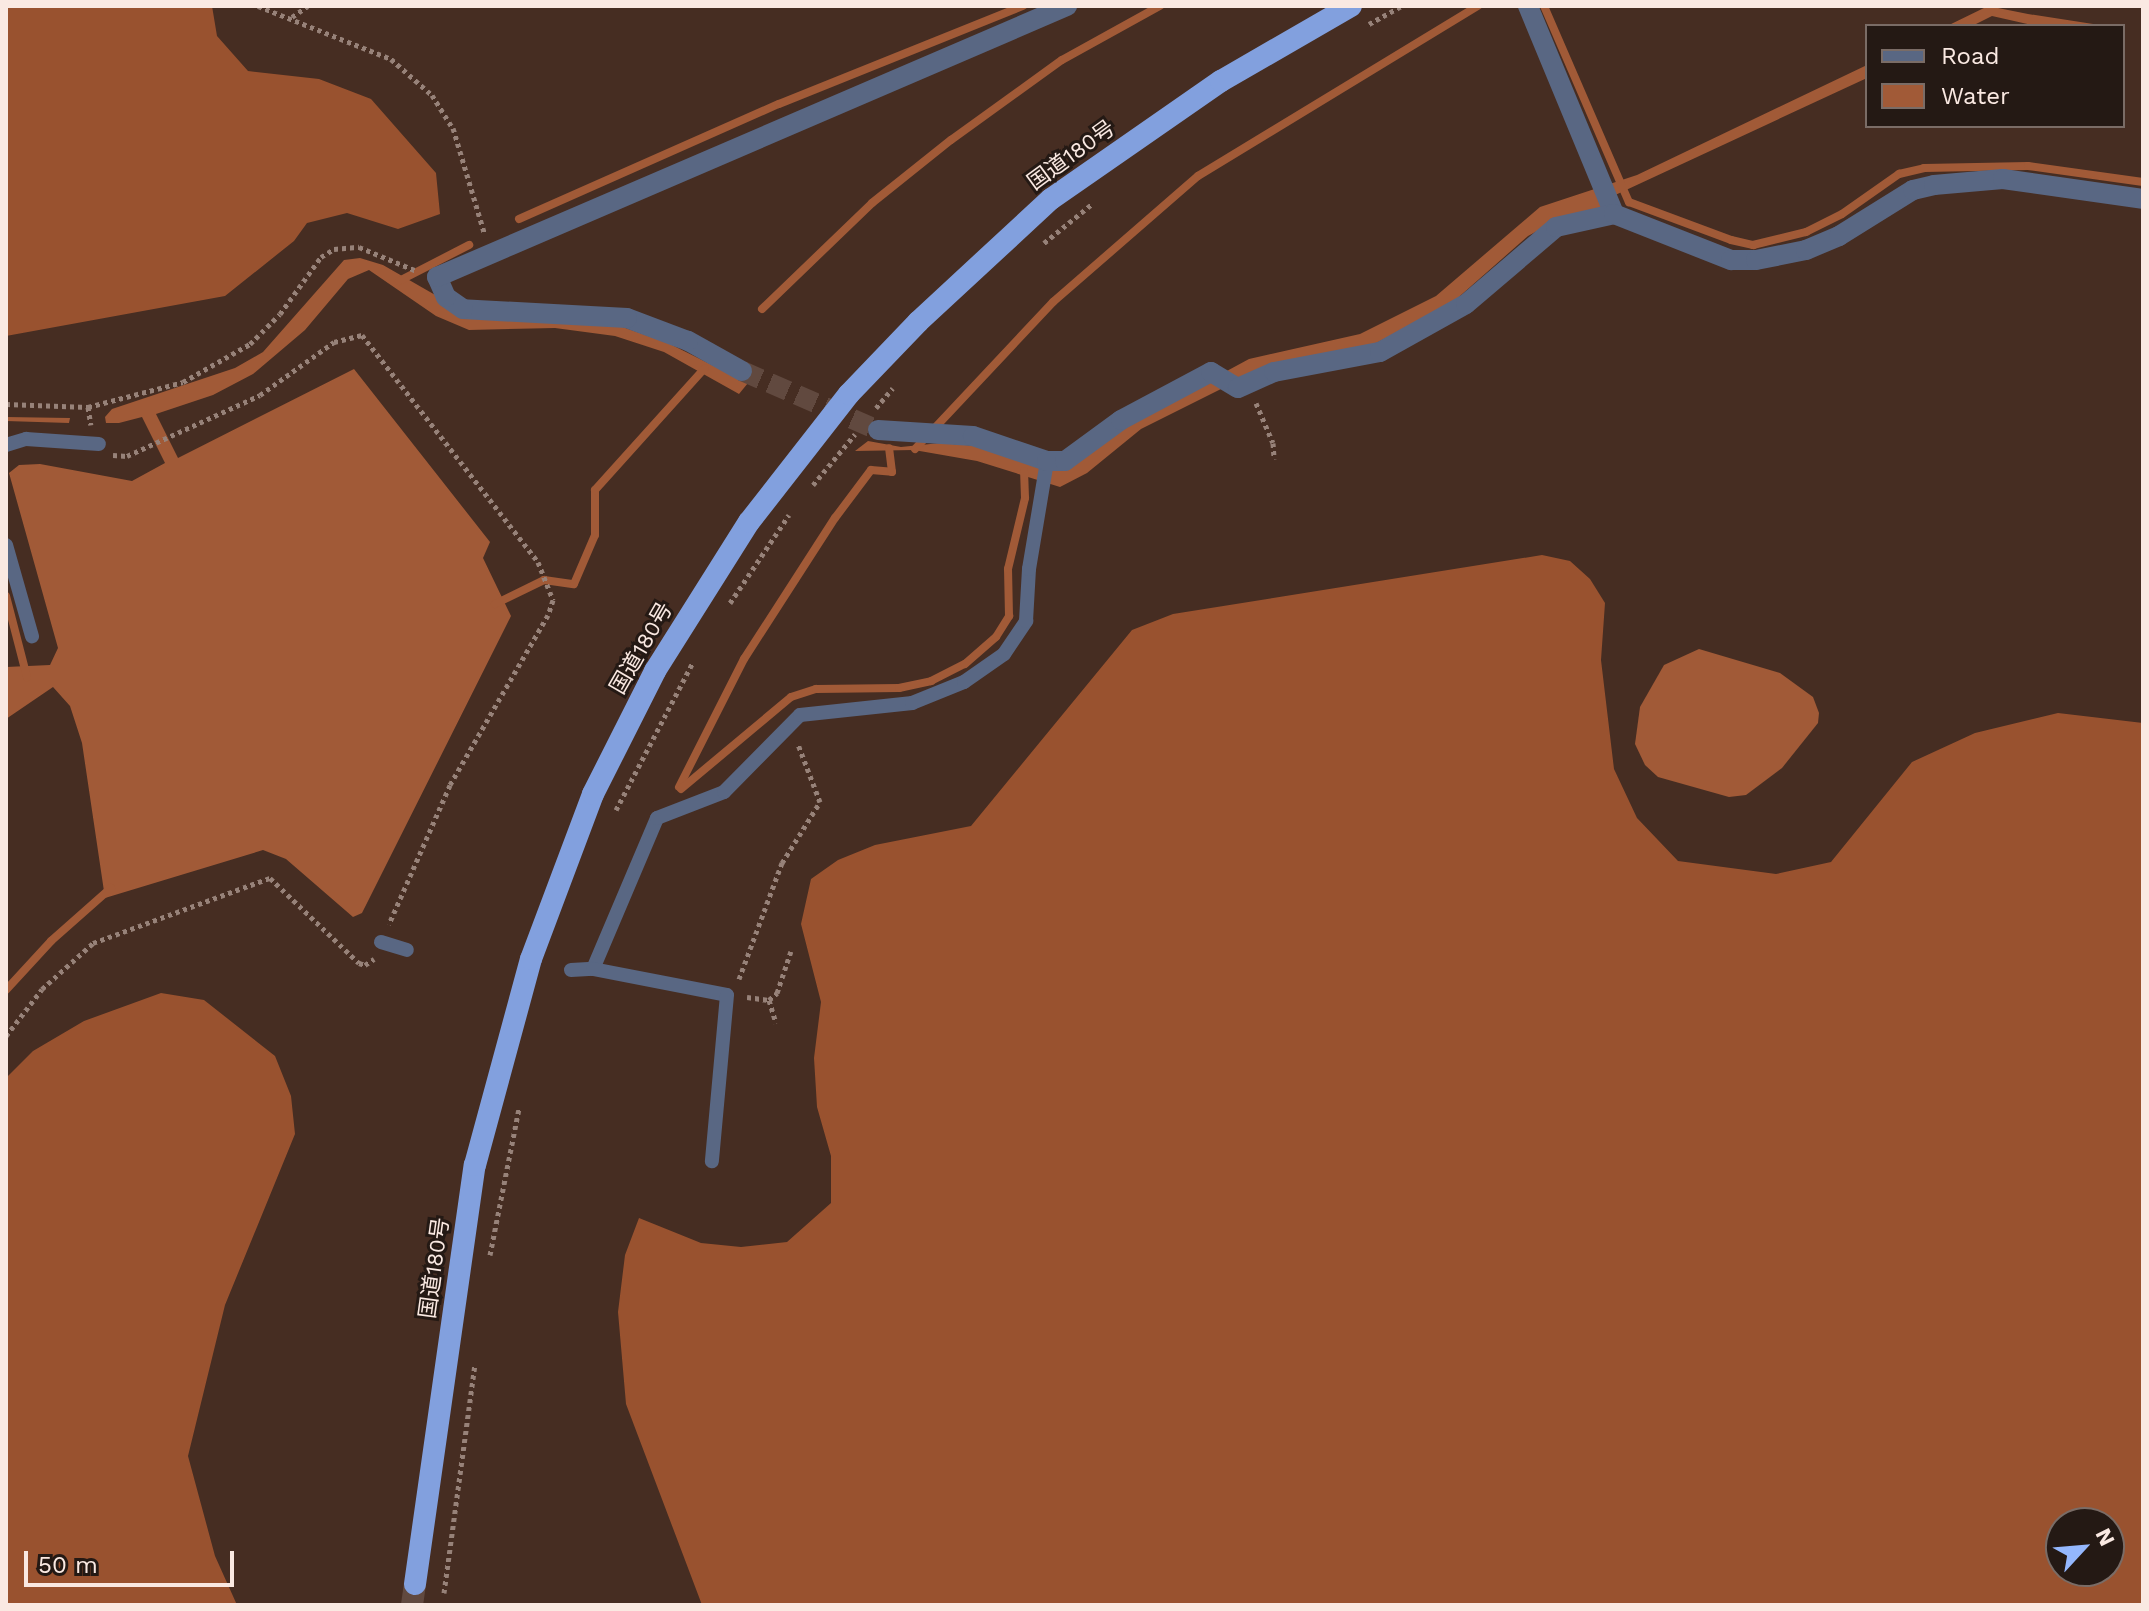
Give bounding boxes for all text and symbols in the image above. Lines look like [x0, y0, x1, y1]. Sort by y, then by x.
legend [1865, 24, 2125, 128]
text: Road [1941, 42, 2000, 70]
text: Water [1941, 82, 2010, 110]
street label: 国道180号 [1022, 114, 1120, 196]
street label: 国道180号 [604, 597, 678, 699]
street label: 国道180号 [414, 1216, 454, 1320]
north arrow [2045, 1507, 2125, 1587]
text: N [2090, 1524, 2120, 1550]
scale bar [28, 1535, 238, 1585]
text: 50 m [38, 1551, 98, 1579]

